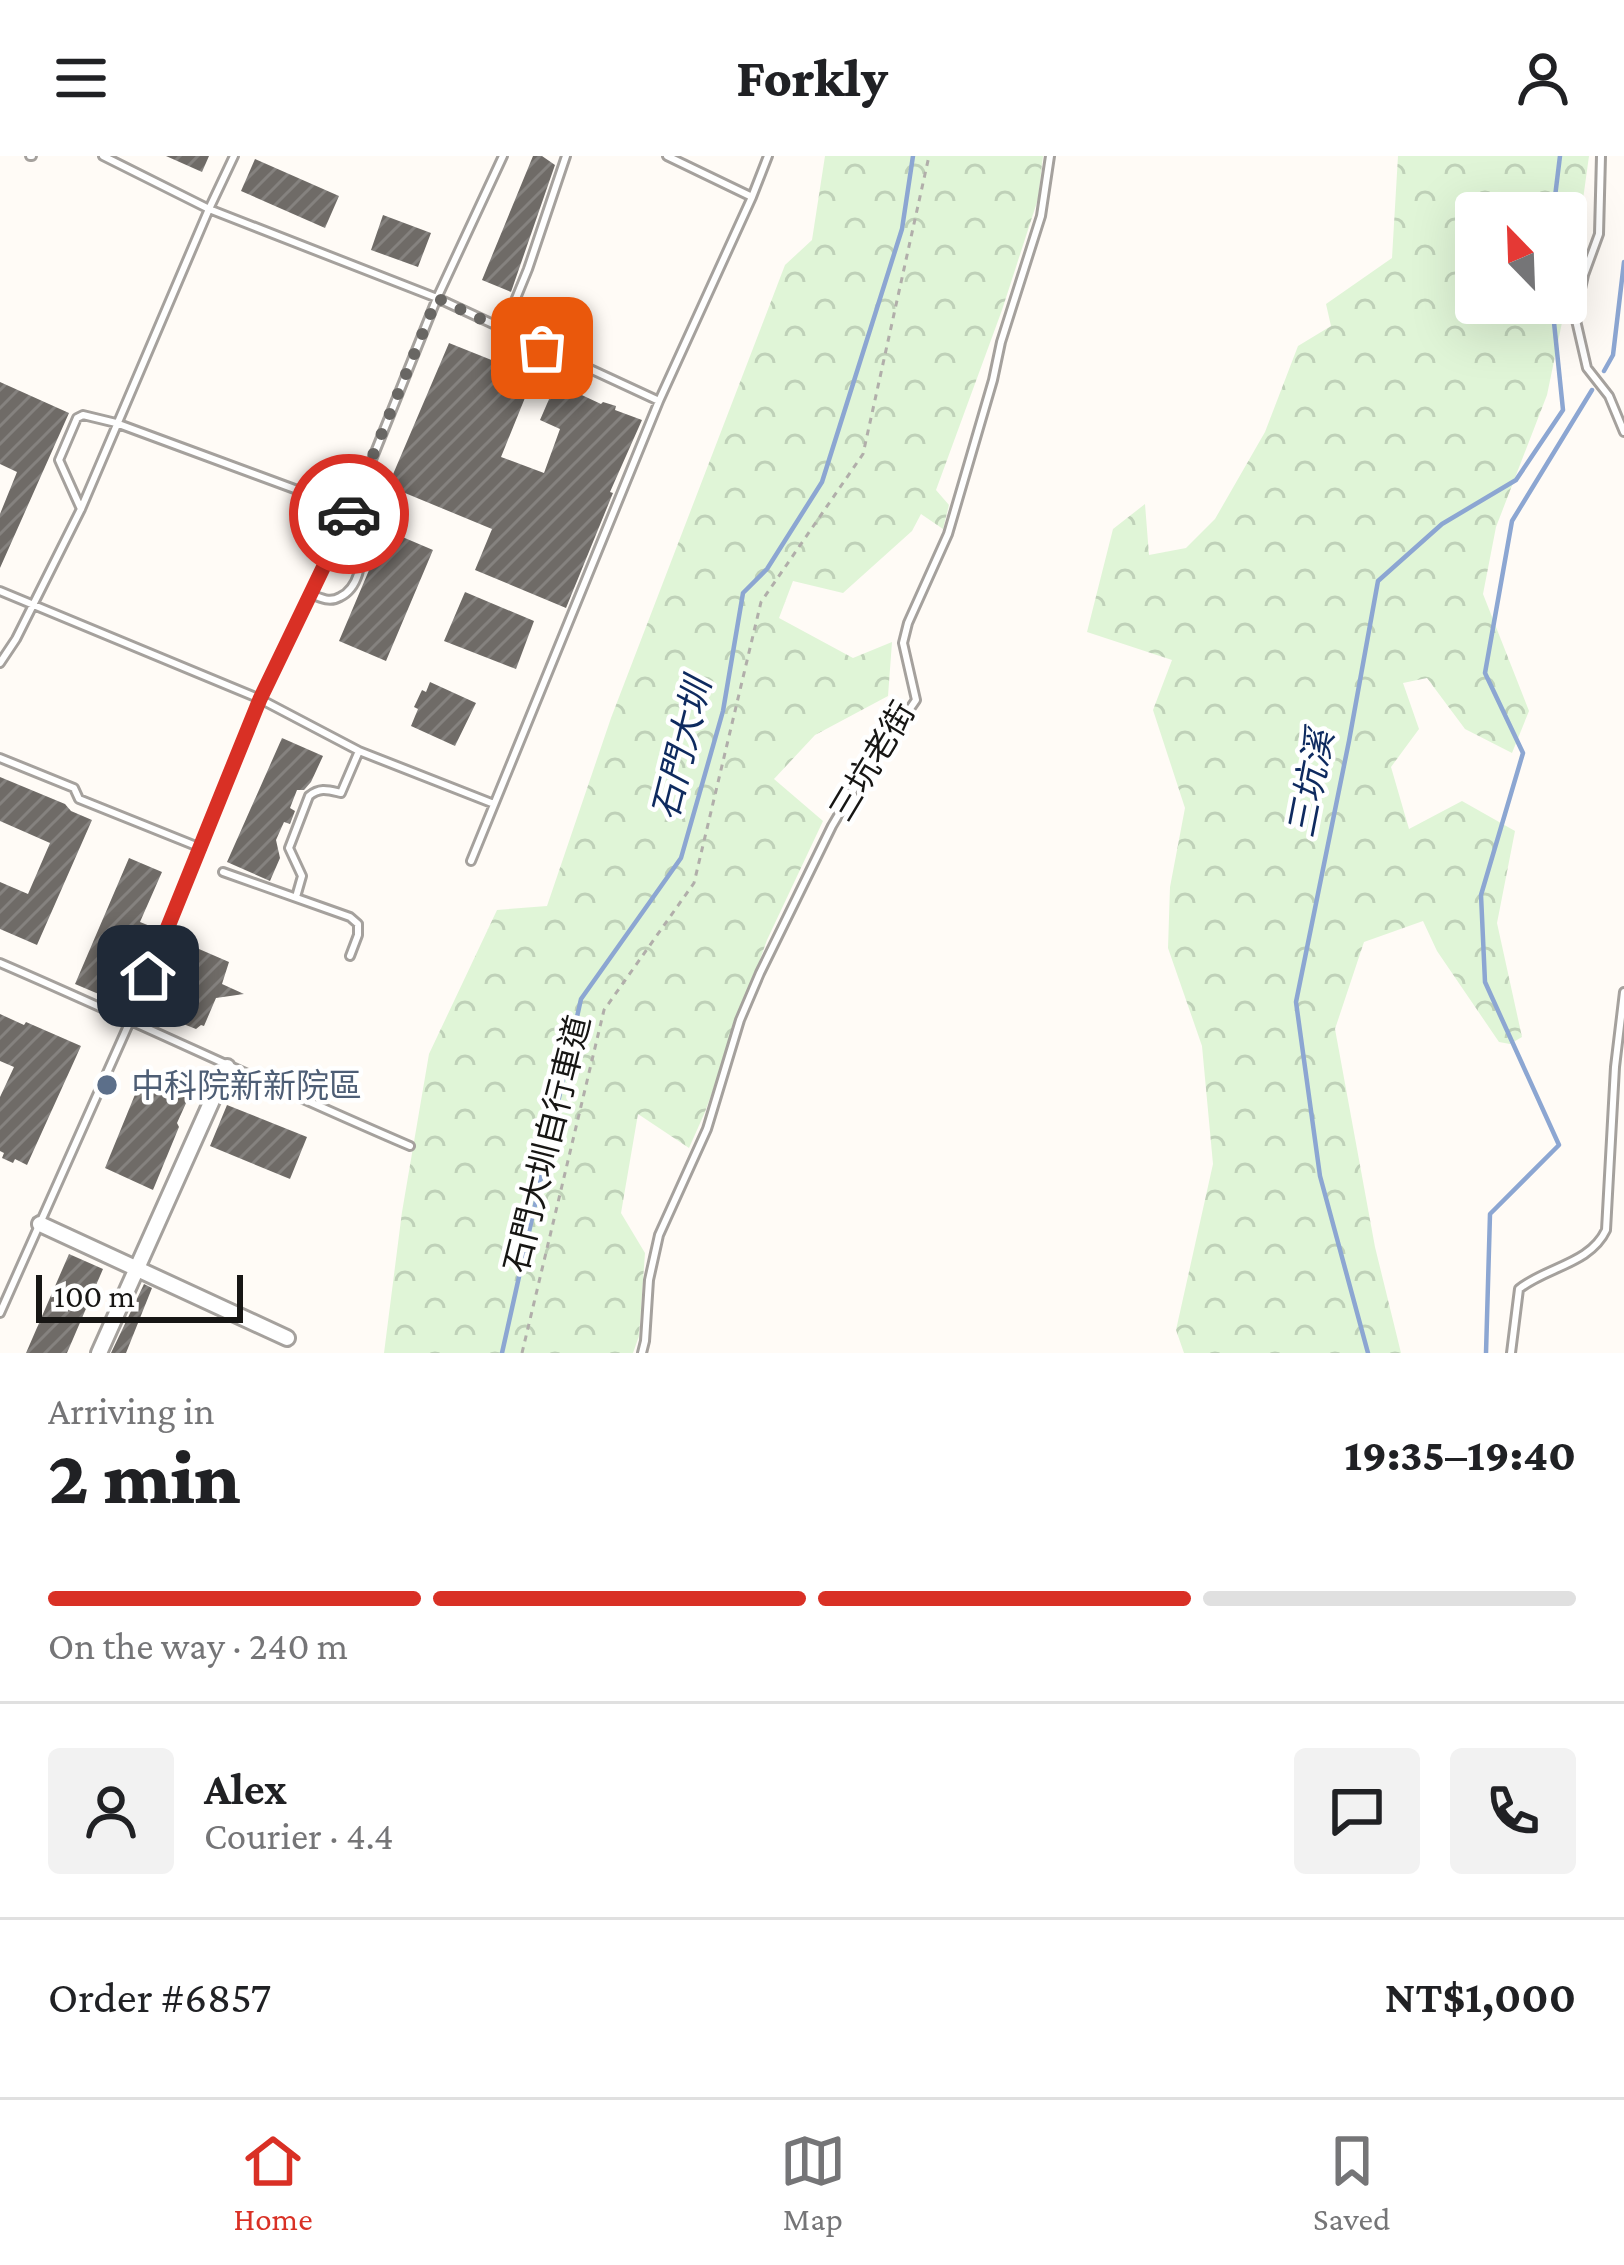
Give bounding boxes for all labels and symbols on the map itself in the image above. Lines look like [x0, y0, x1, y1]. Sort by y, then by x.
north arrow [1455, 192, 1587, 324]
pin [491, 297, 593, 399]
courier [289, 454, 409, 574]
water label: 石門大圳 [645, 669, 720, 824]
street label: 三坑老街 [822, 695, 922, 827]
water label: 三坑溪 [1281, 722, 1342, 841]
pin [97, 925, 199, 1027]
street label: 石門大圳自行車道 [497, 1011, 597, 1277]
place label: 中科院新新院區 [131, 1067, 362, 1104]
marker: 中科院新新院區 [94, 1072, 120, 1098]
scale bar [36, 1269, 243, 1322]

